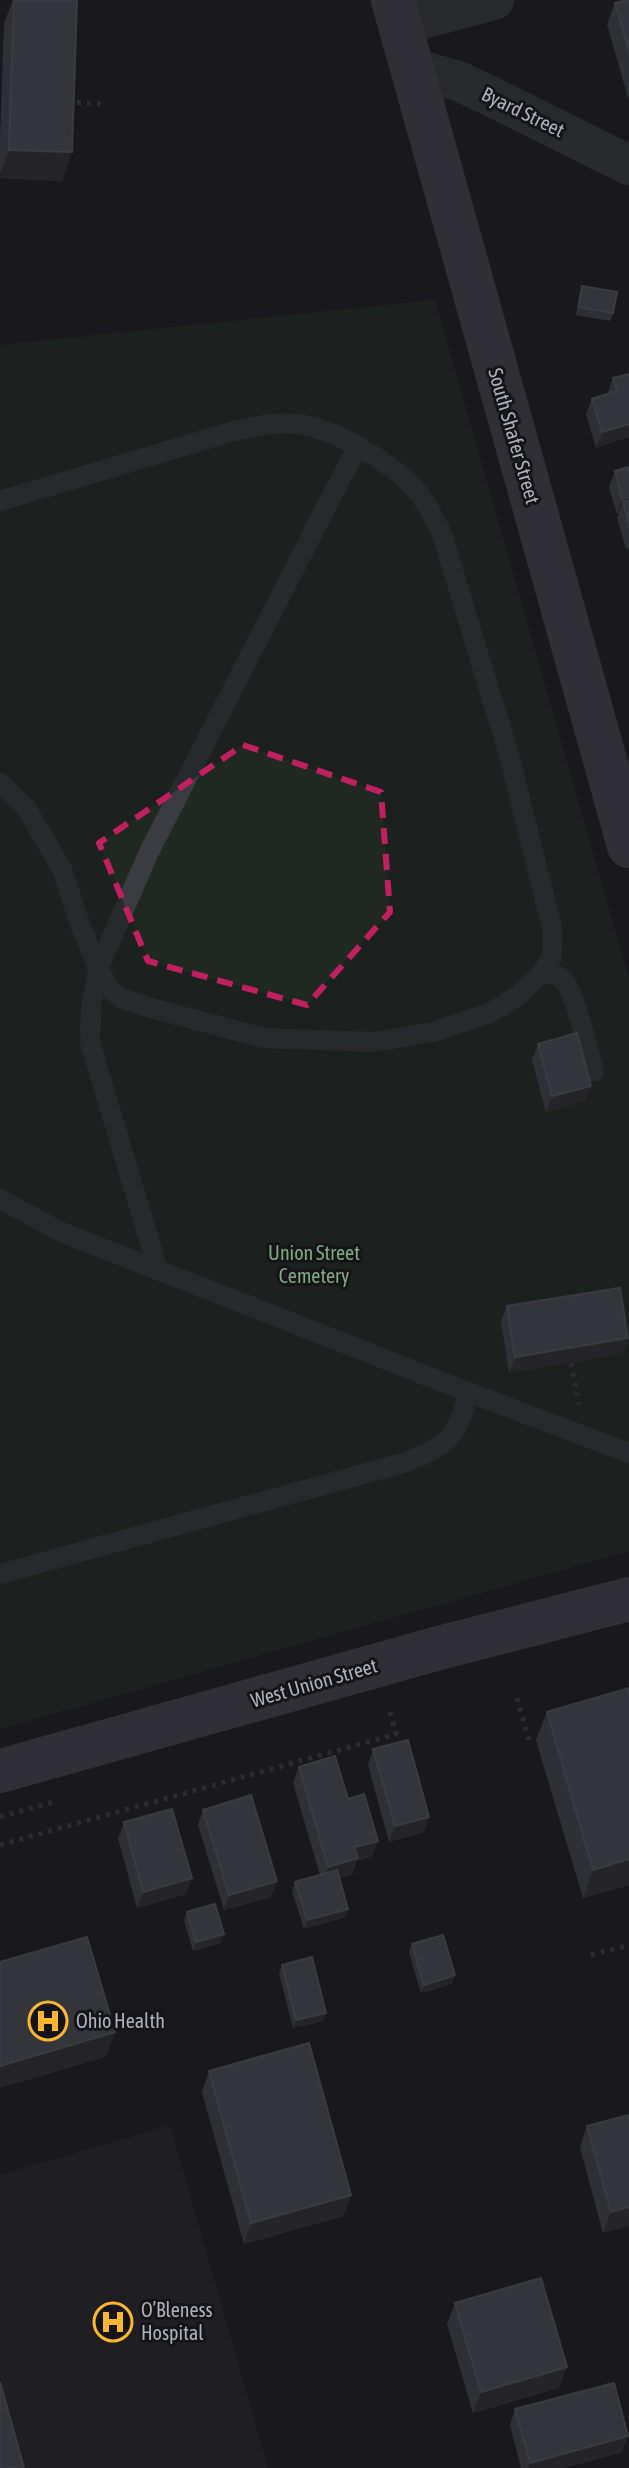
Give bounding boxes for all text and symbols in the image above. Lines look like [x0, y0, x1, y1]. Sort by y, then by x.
street label: Byard Street [478, 82, 568, 141]
street label: South Shafer Street [484, 365, 545, 507]
park label: Union Street Cemetery [268, 1241, 360, 1287]
street label: West Union Street [248, 1653, 380, 1712]
hospital icon: Ohio Health [27, 2000, 69, 2042]
place label: Ohio Health [76, 2009, 165, 2032]
place label: O’Bleness Hospital [141, 2298, 213, 2344]
hospital icon: O’Bleness Hospital [92, 2301, 134, 2343]

